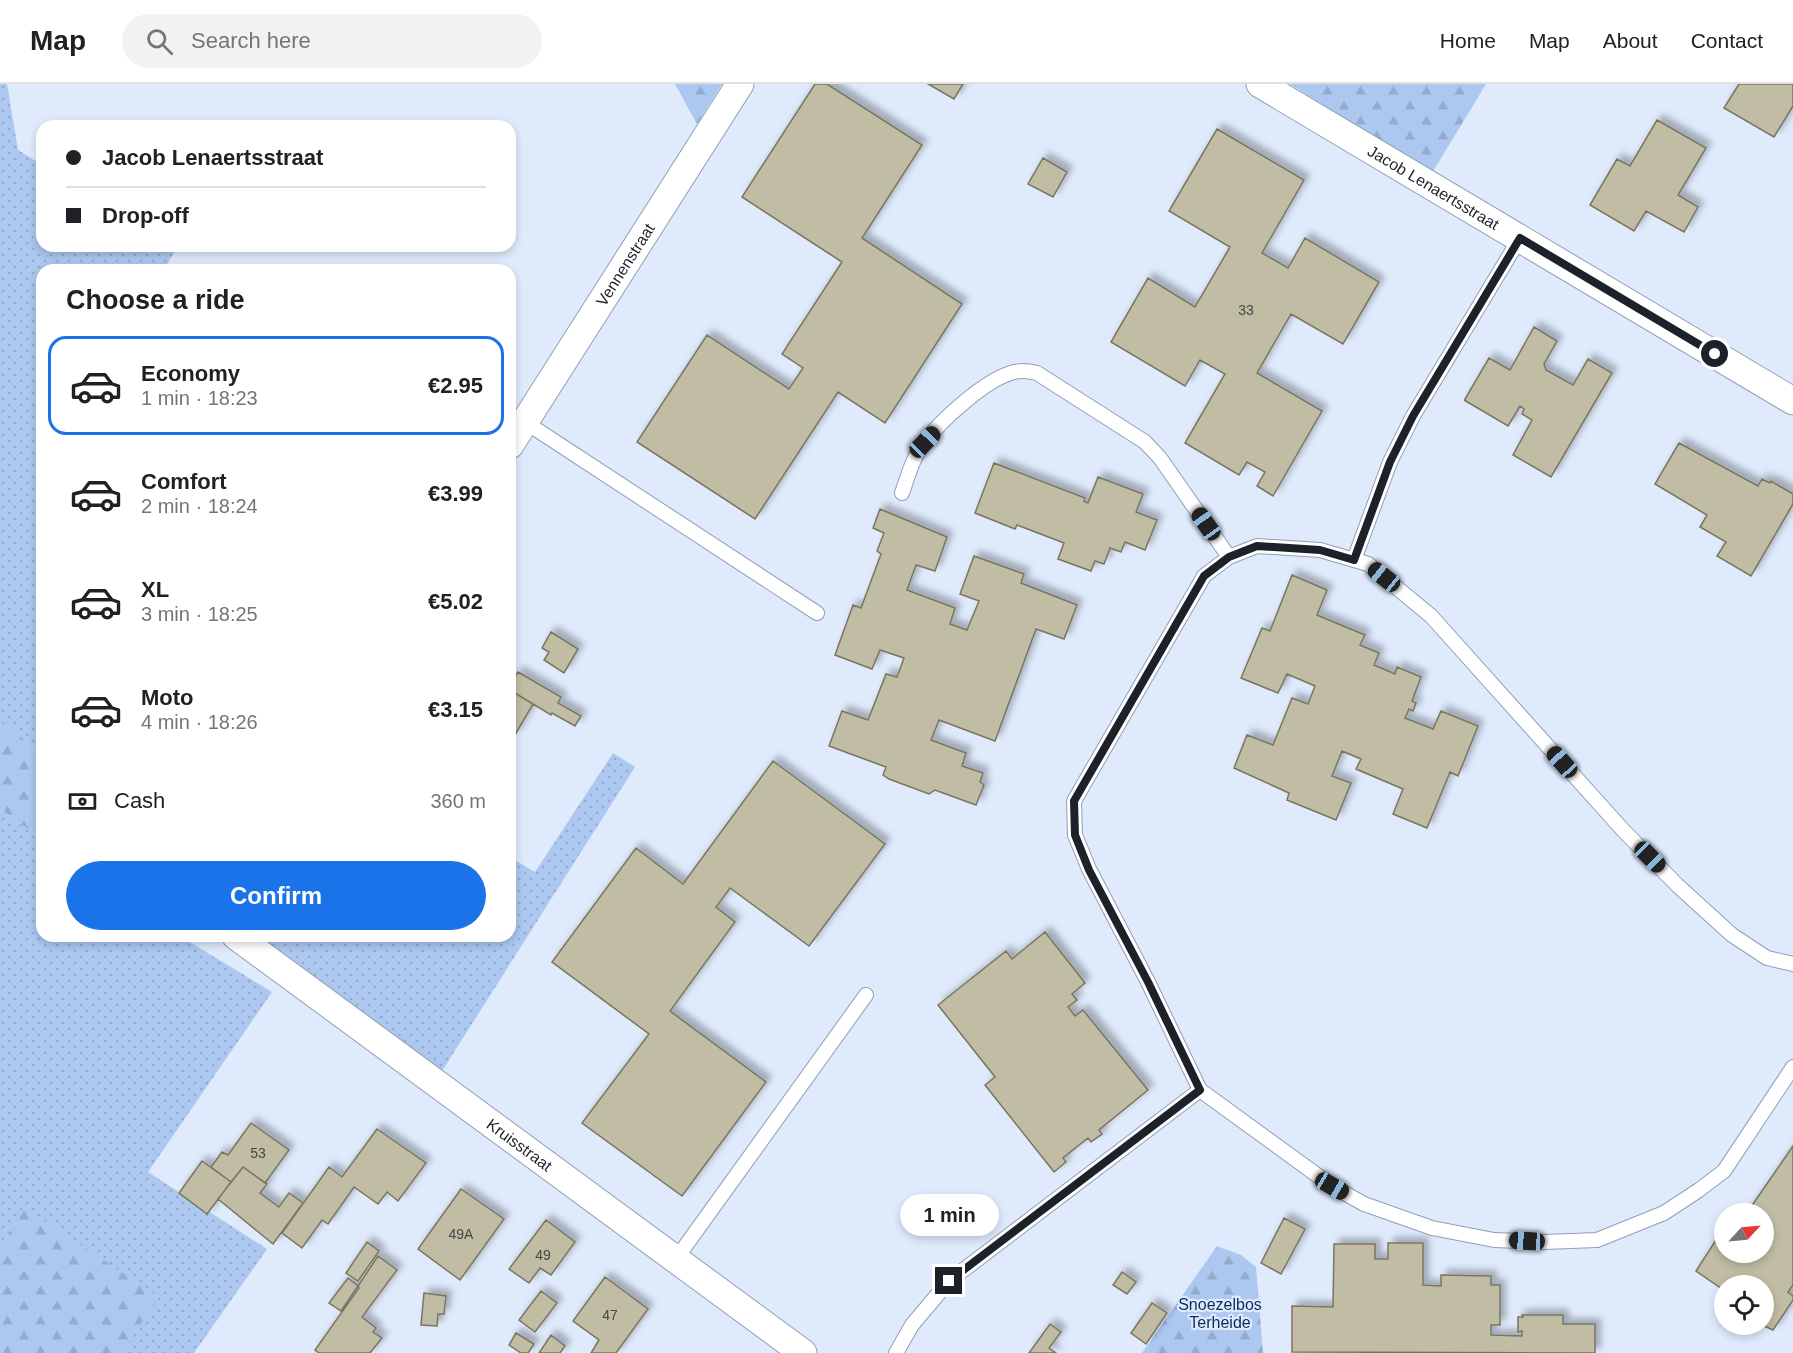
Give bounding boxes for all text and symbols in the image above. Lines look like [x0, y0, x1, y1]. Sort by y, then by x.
search box [122, 14, 542, 68]
text: Map [30, 25, 86, 56]
icon: search [143, 25, 176, 58]
text: Search here [191, 28, 311, 53]
text: Home [1440, 29, 1496, 52]
text: Map [1529, 29, 1570, 52]
text: About [1603, 29, 1658, 52]
text: Contact [1691, 29, 1763, 52]
street label: Jacob Lenaertsstraat [1365, 142, 1503, 233]
text: Jacob Lenaertsstraat [102, 145, 323, 170]
text: Drop-off [102, 203, 189, 228]
street label: Vennenstraat [592, 220, 658, 309]
text: Choose a ride [66, 285, 245, 315]
house number: 33 [1238, 302, 1254, 318]
route start [1701, 340, 1728, 367]
icon: car [69, 359, 123, 413]
text: Economy [141, 361, 240, 386]
text: €2.95 [428, 373, 483, 398]
text: 1 min · 18:23 [141, 387, 258, 409]
car [906, 423, 944, 461]
icon: car [69, 467, 123, 521]
text: Comfort [141, 469, 227, 494]
text: €3.99 [428, 481, 483, 506]
text: 2 min · 18:24 [141, 495, 258, 517]
car [1188, 504, 1224, 544]
car [1364, 559, 1404, 595]
icon: car [69, 575, 123, 629]
text: XL [141, 577, 169, 602]
text: €5.02 [428, 589, 483, 614]
text: 3 min · 18:25 [141, 603, 258, 625]
icon: car [69, 683, 123, 737]
text: Moto [141, 685, 194, 710]
text: €3.15 [428, 697, 483, 722]
text: 4 min · 18:26 [141, 711, 258, 733]
car [1543, 743, 1581, 781]
icon: cash [66, 785, 99, 818]
text: Cash [114, 788, 165, 813]
text: 360 m [430, 790, 486, 812]
car [1631, 838, 1669, 876]
button: Confirm [66, 861, 486, 930]
street label: Kruisstraat [484, 1115, 556, 1174]
house number: 53 [250, 1145, 266, 1161]
car [1312, 1169, 1352, 1203]
callout: 1 min [900, 1194, 998, 1236]
north arrow [1714, 1203, 1774, 1263]
map controls [1714, 1203, 1774, 1335]
text: 1 min [923, 1204, 976, 1226]
house number: 49A [449, 1226, 474, 1242]
car [1509, 1231, 1545, 1251]
house number: 49 [535, 1247, 551, 1263]
route end [935, 1267, 962, 1294]
button: locate [1714, 1275, 1774, 1335]
park label: Snoezelbos Terheide [1178, 1296, 1262, 1331]
house number: 47 [602, 1307, 618, 1323]

